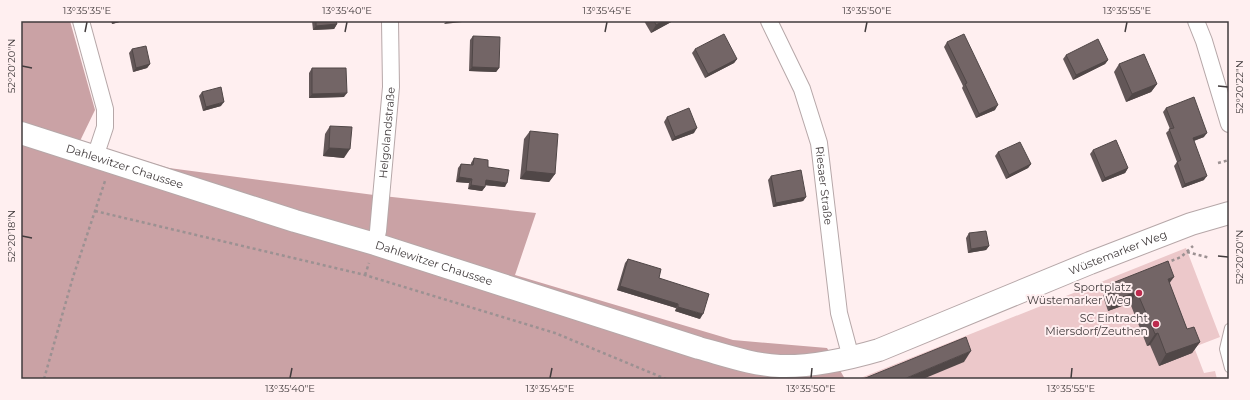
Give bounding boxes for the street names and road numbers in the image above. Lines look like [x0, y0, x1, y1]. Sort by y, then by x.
street label: Helgolandstraße [376, 86, 398, 179]
street label: Dahlewitzer Chaussee [64, 141, 185, 192]
street label: Riesaer Straße [812, 145, 836, 226]
street label: Wüstemarker Weg [1067, 227, 1169, 278]
street label: Dahlewitzer Chaussee [374, 238, 495, 288]

